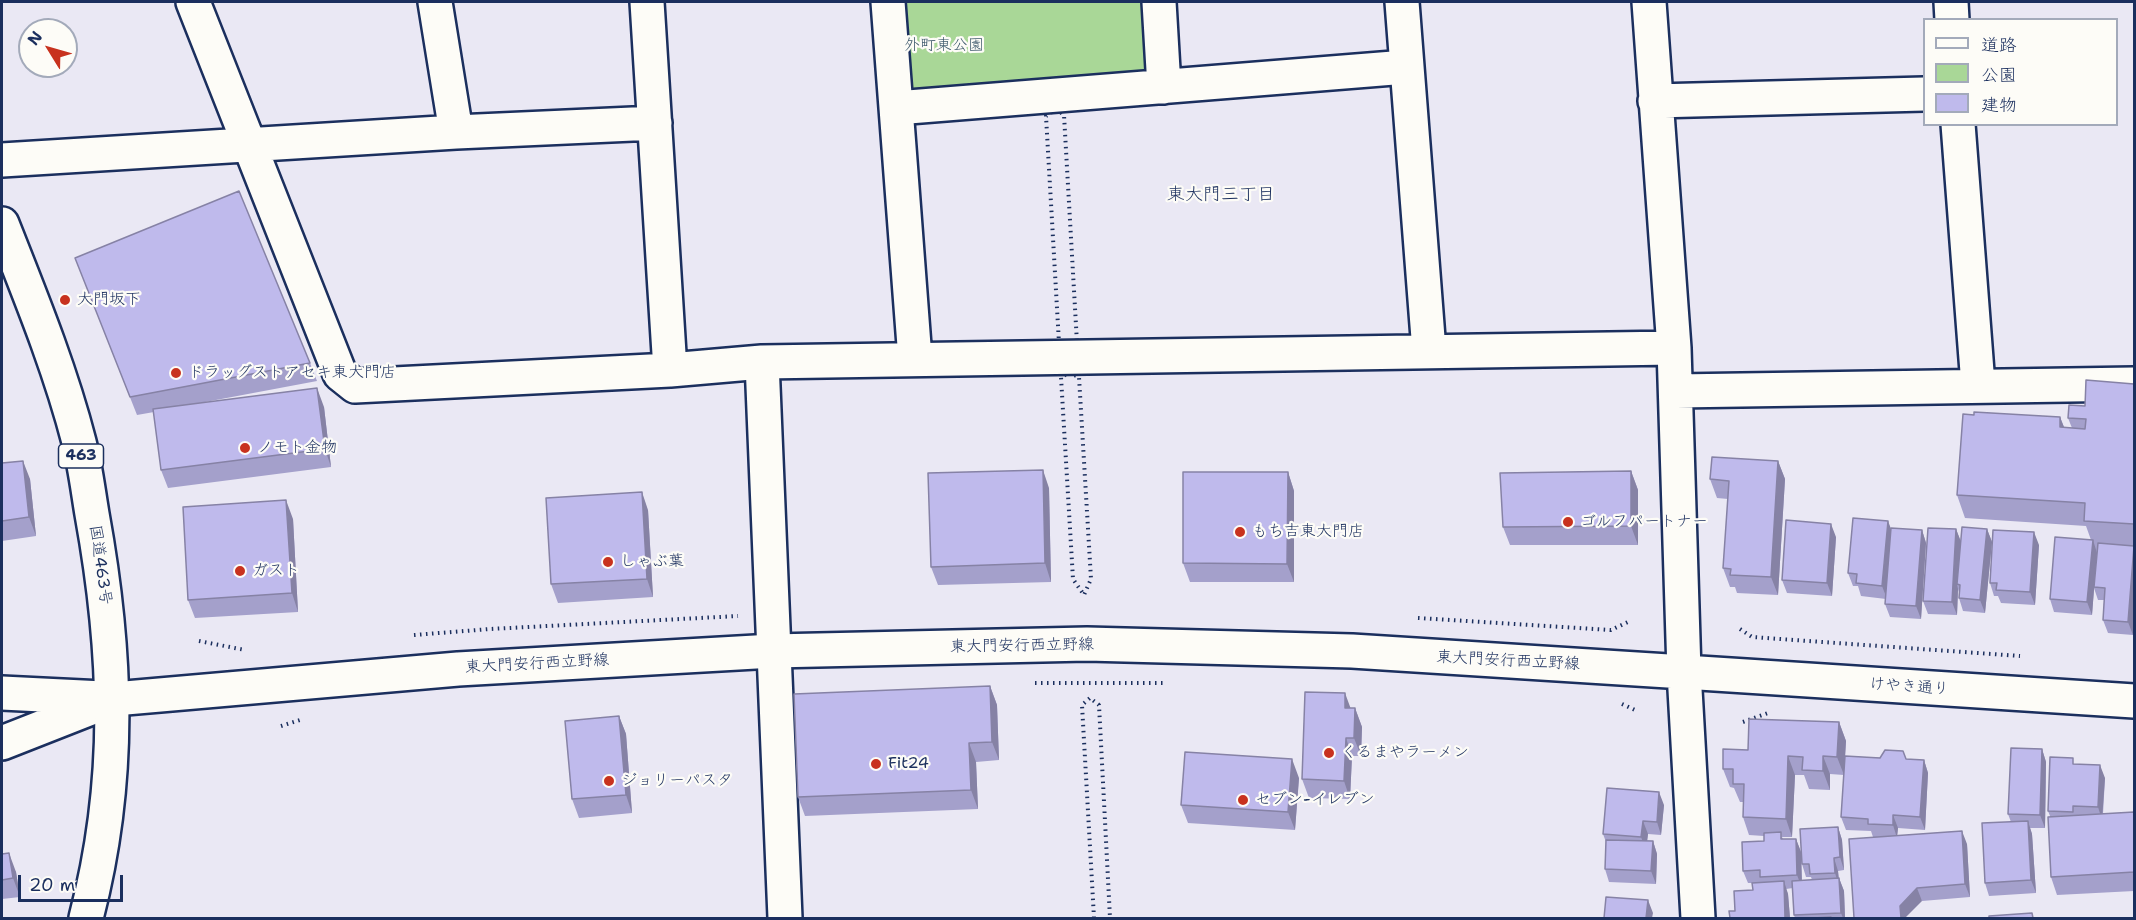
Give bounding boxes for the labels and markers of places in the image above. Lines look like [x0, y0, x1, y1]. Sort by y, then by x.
place label: 大門坂下 [77, 290, 141, 310]
marker: 大門坂下 [58, 293, 72, 307]
place label: ドラッグストアセキ東大門店 [188, 363, 396, 383]
marker: ドラッグストアセキ東大門店 [169, 366, 183, 380]
place label: ノモト金物 [257, 438, 337, 458]
marker: ノモト金物 [238, 441, 252, 455]
place label: ゴルフパートナー [1580, 512, 1708, 532]
marker: ゴルフパートナー [1561, 515, 1575, 529]
place label: もち吉東大門店 [1252, 522, 1364, 542]
marker: もち吉東大門店 [1233, 525, 1247, 539]
place label: しゃぶ葉 [620, 552, 684, 572]
marker: しゃぶ葉 [601, 555, 615, 569]
place label: ガスト [252, 561, 300, 581]
marker: ガスト [233, 564, 247, 578]
place label: くるまやラーメン [1341, 743, 1469, 763]
marker: くるまやラーメン [1322, 746, 1336, 760]
place label: Fit24 [888, 754, 929, 774]
marker: Fit24 [869, 757, 883, 771]
place label: ジョリーパスタ [621, 771, 733, 791]
marker: ジョリーパスタ [602, 774, 616, 788]
place label: セブン-イレブン [1255, 790, 1375, 810]
marker: セブン-イレブン [1236, 793, 1250, 807]

